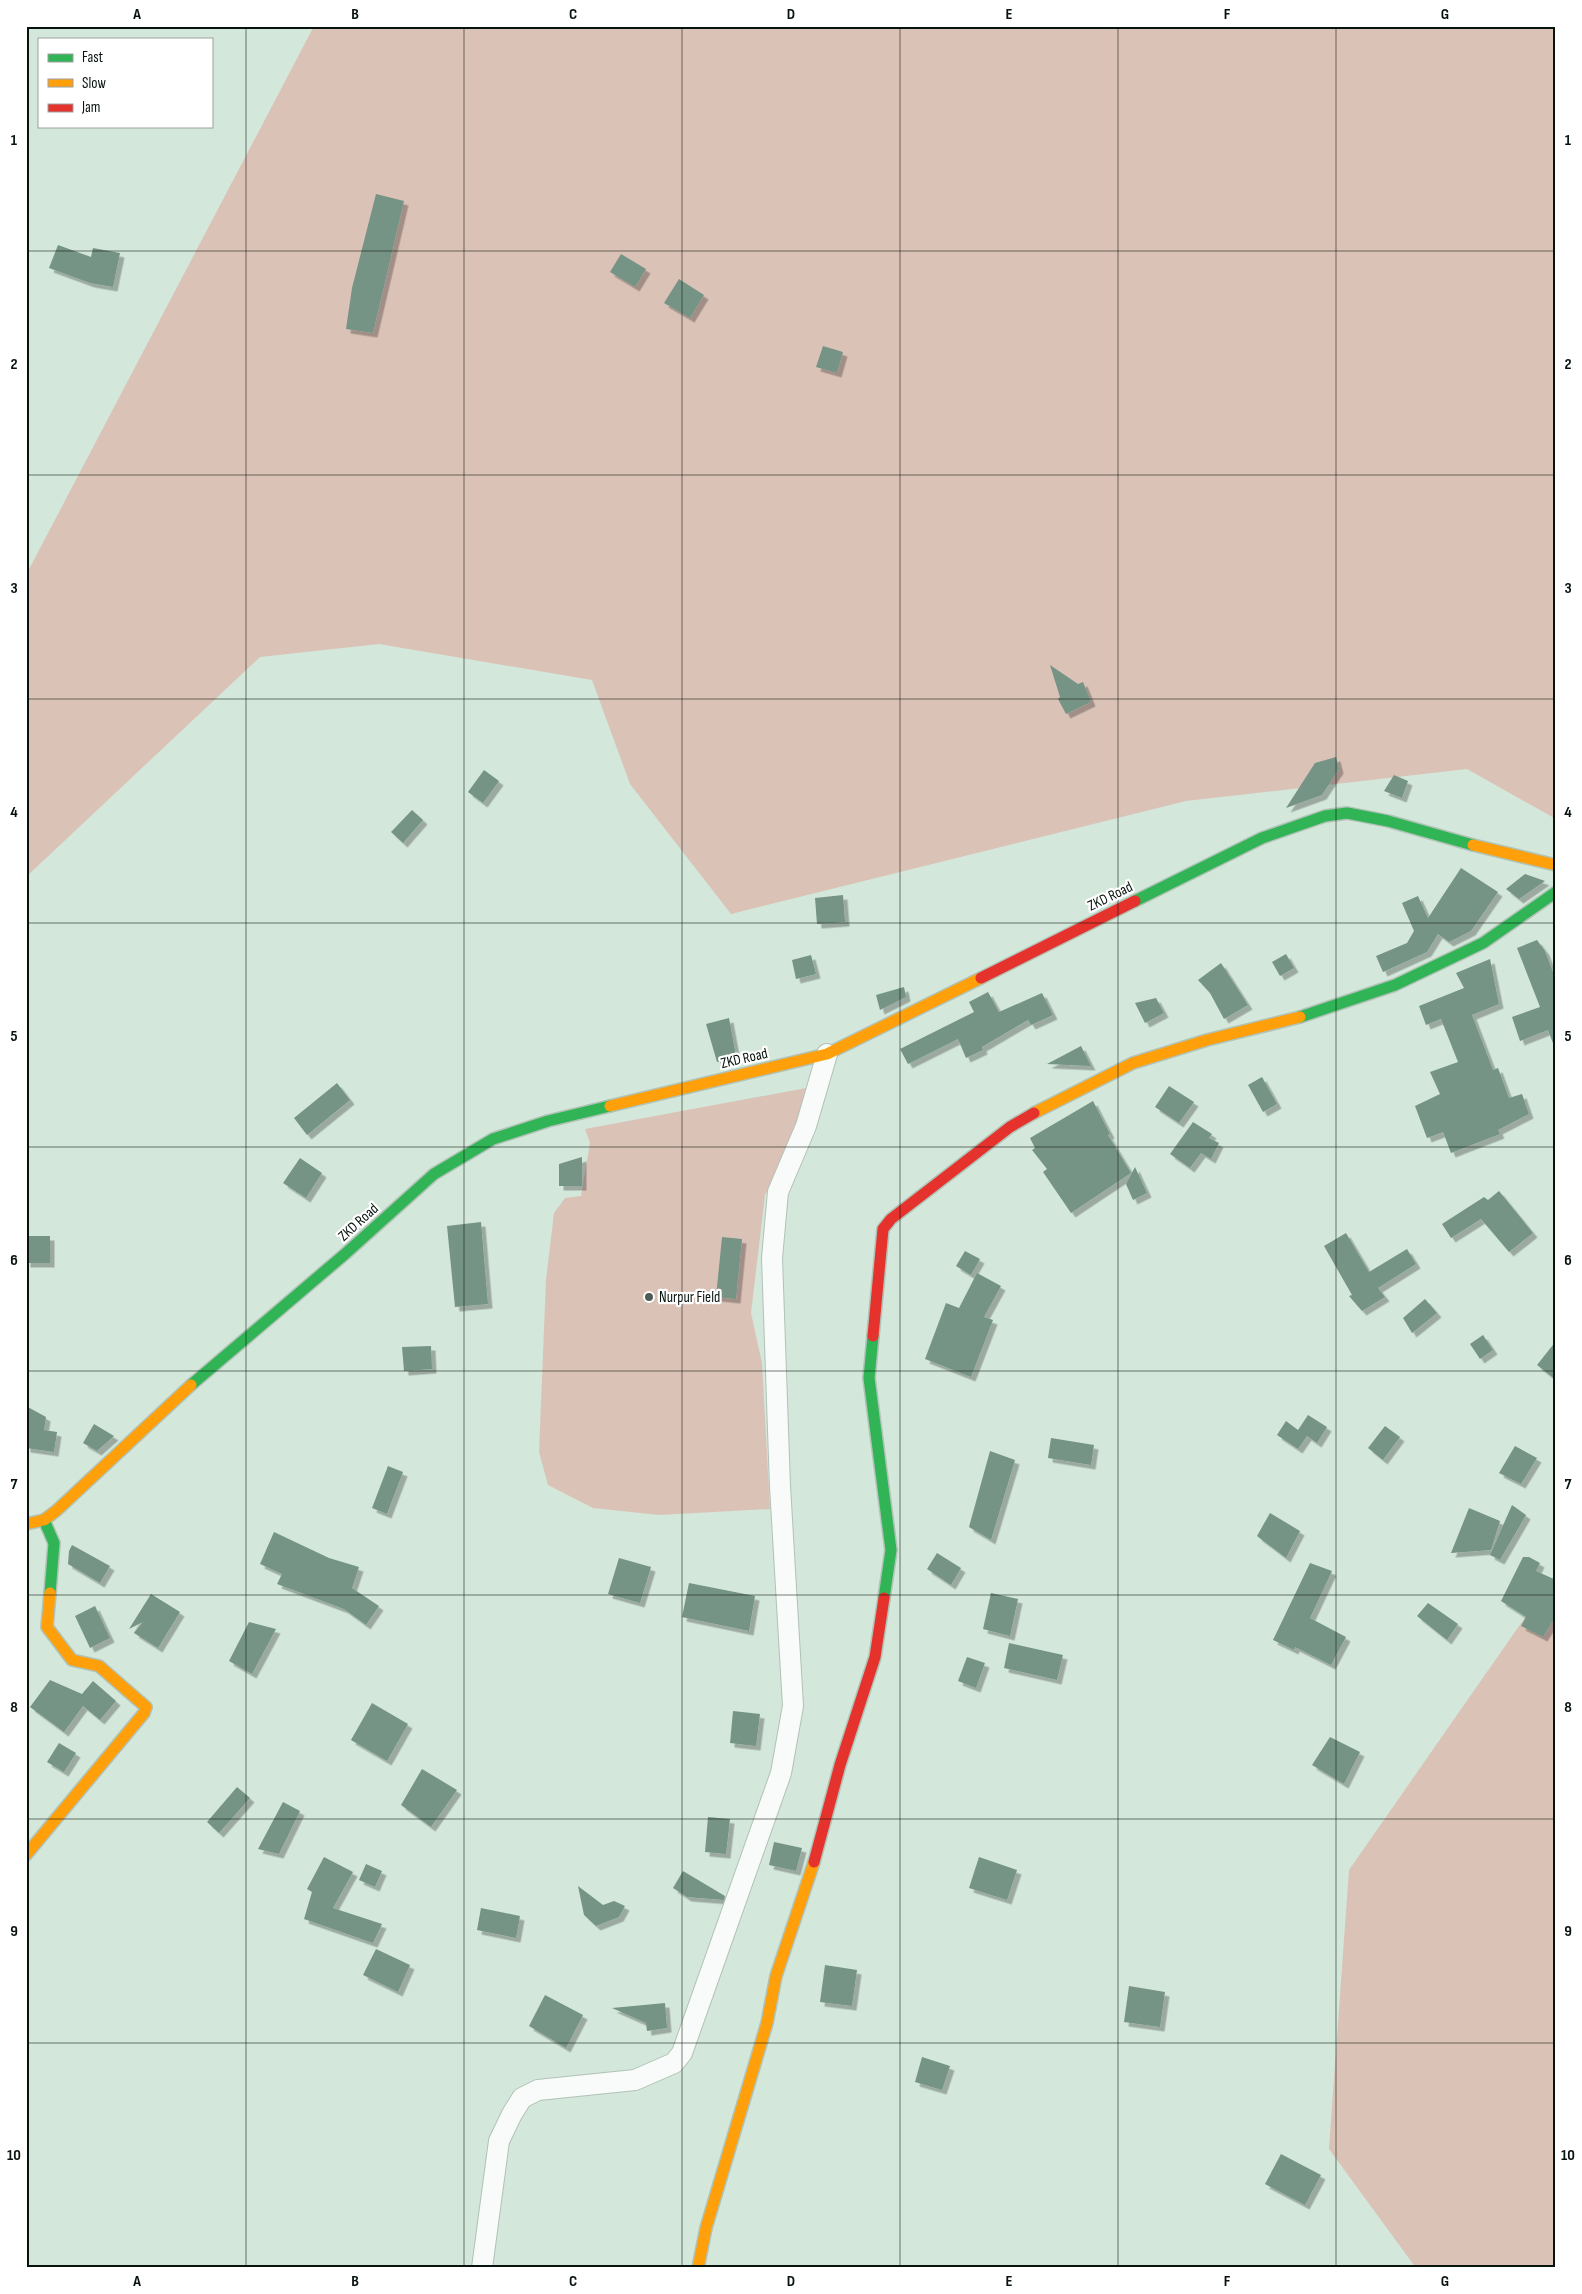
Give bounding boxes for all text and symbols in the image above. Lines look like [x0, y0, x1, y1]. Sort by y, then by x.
text: A [132, 5, 141, 24]
text: B [351, 5, 359, 24]
text: C [569, 5, 577, 24]
text: D [787, 5, 795, 24]
text: E [1006, 5, 1013, 24]
text: F [1224, 5, 1231, 24]
text: G [1441, 5, 1449, 24]
legend [38, 38, 212, 128]
text: Fast [82, 48, 104, 67]
text: Slow [82, 74, 106, 93]
text: Jam [81, 98, 100, 117]
text: 1 [11, 131, 18, 150]
text: 1 [1565, 131, 1572, 150]
text: 2 [10, 355, 18, 374]
text: 2 [1564, 355, 1572, 374]
text: 3 [10, 579, 18, 598]
text: 3 [1564, 579, 1572, 598]
text: 4 [10, 803, 18, 822]
text: 4 [1564, 803, 1572, 822]
street label: ZKD Road [1085, 877, 1136, 915]
text: 5 [10, 1027, 18, 1046]
text: 5 [1564, 1027, 1572, 1046]
street label: ZKD Road [719, 1044, 769, 1073]
street label: ZKD Road [334, 1199, 382, 1245]
text: 6 [10, 1251, 18, 1270]
text: 6 [1564, 1251, 1572, 1270]
place label: Nurpur Field [659, 1288, 720, 1307]
marker: Nurpur Field [643, 1291, 655, 1303]
text: 7 [11, 1475, 18, 1494]
text: 7 [1565, 1475, 1572, 1494]
text: 8 [10, 1698, 18, 1717]
text: 8 [1564, 1698, 1572, 1717]
text: 9 [10, 1922, 18, 1941]
text: 9 [1564, 1922, 1572, 1941]
text: 10 [7, 2146, 21, 2165]
text: 10 [1561, 2146, 1575, 2165]
text: A [132, 2272, 141, 2291]
text: B [351, 2272, 359, 2291]
text: C [569, 2272, 577, 2291]
text: D [787, 2272, 795, 2291]
text: E [1006, 2272, 1013, 2291]
text: F [1224, 2272, 1231, 2291]
text: G [1441, 2272, 1449, 2291]

